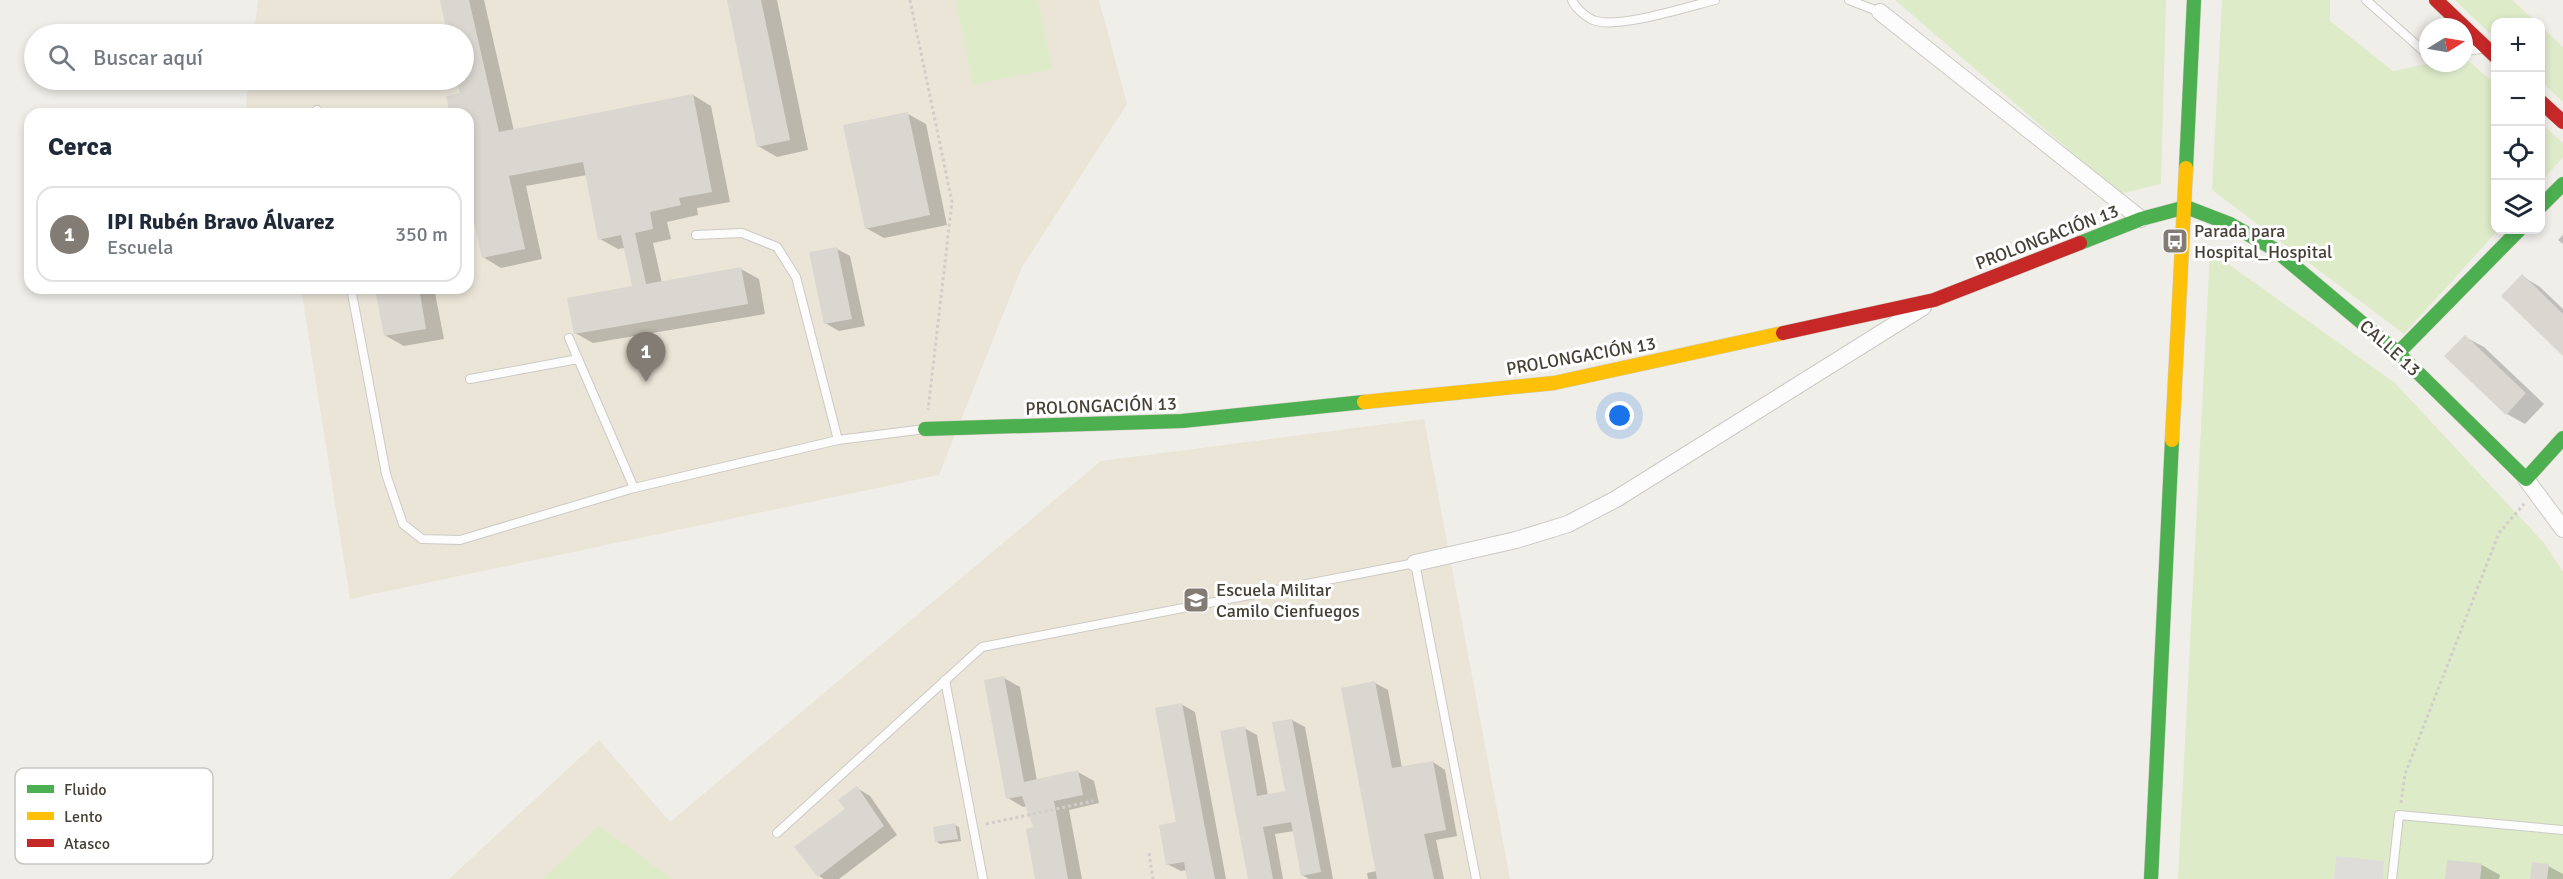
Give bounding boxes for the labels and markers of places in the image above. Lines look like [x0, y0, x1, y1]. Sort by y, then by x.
place label: Parada para Hospital_Hospital [2194, 220, 2332, 263]
bus stop icon: Parada para Hospital_Hospital [2160, 226, 2190, 256]
pin: 1 [626, 332, 666, 382]
place label: Escuela Militar Camilo Cienfuegos [1216, 579, 1360, 622]
school or university icon: Escuela Militar Camilo Cienfuegos [1181, 585, 1211, 615]

